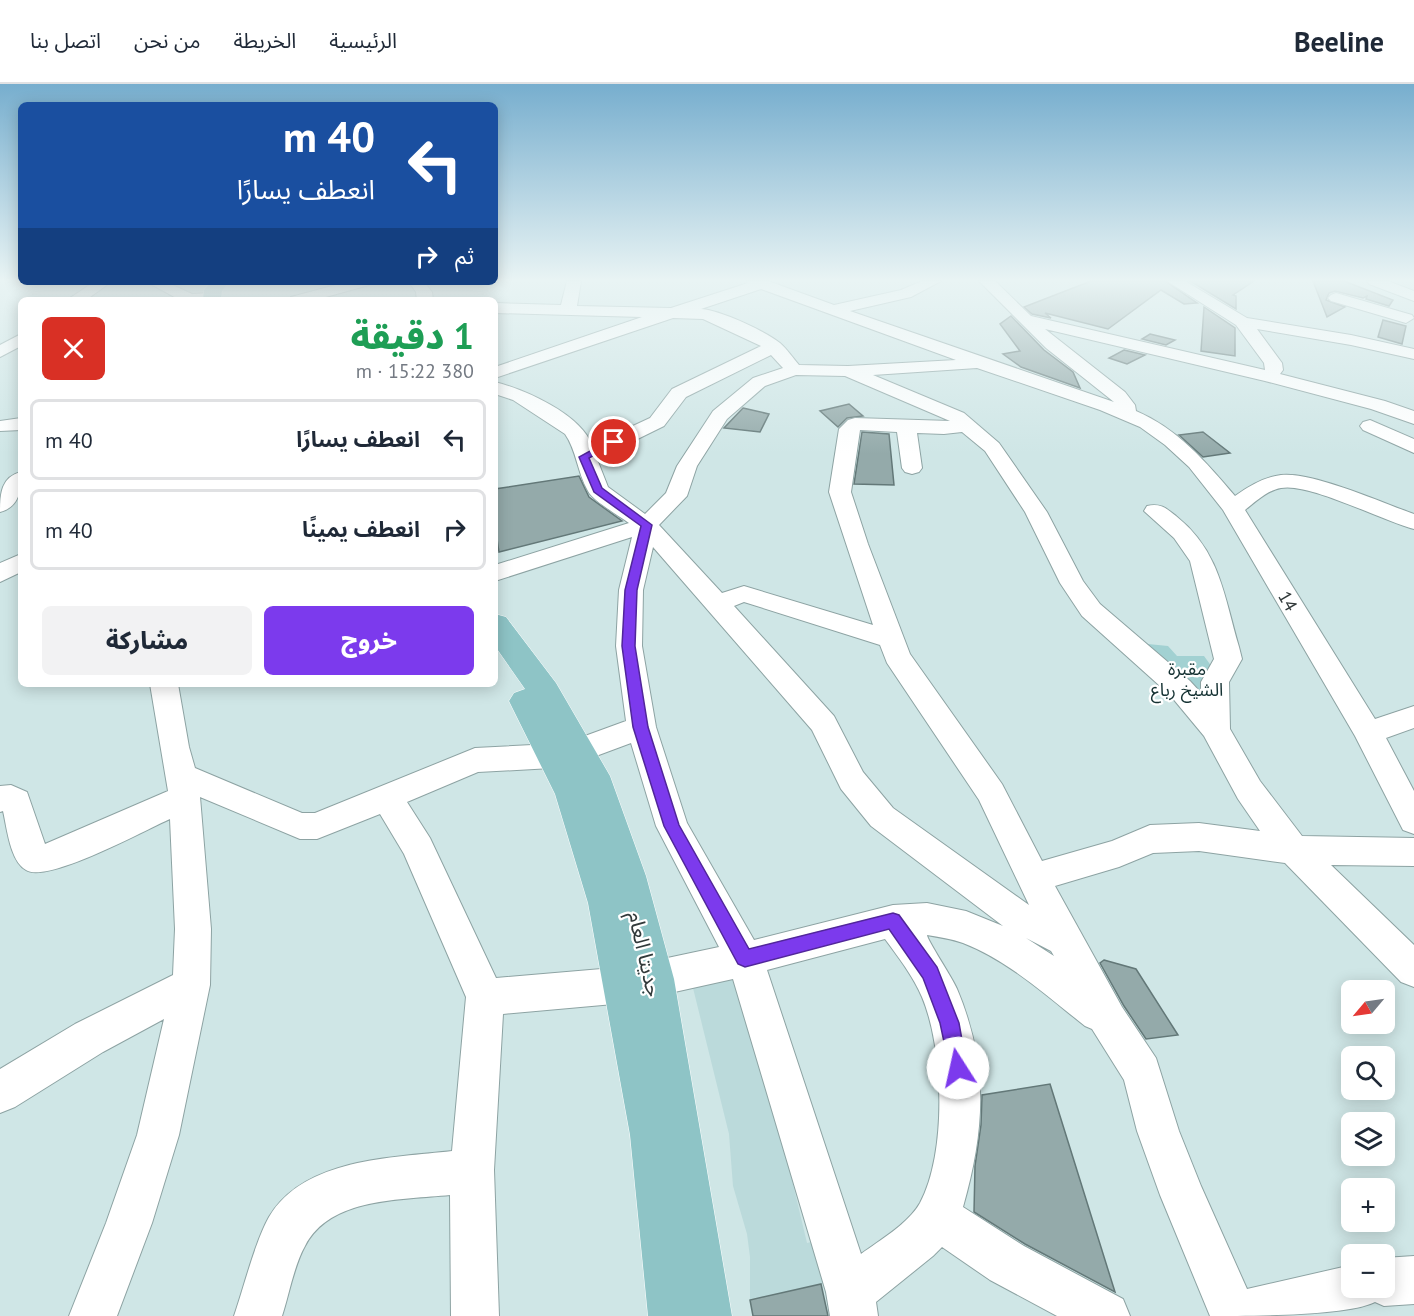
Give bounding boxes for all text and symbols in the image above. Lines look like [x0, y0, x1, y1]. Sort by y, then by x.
text: Beeline [1294, 23, 1384, 60]
text: اتصل بنا [30, 27, 101, 54]
text: من نحن [134, 27, 200, 54]
text: الخريطة [233, 27, 296, 54]
text: الرئيسية [329, 27, 397, 54]
text: 40 m [283, 109, 375, 164]
icon: left [396, 126, 474, 204]
text: انعطف يسارًا [237, 172, 375, 206]
icon: right [410, 240, 443, 273]
text: ثم [455, 242, 474, 270]
text: 1 دقيقة [350, 312, 474, 359]
button: close [42, 317, 105, 380]
text: 380 m · 15:22 [356, 358, 474, 384]
pin [588, 416, 639, 467]
icon: left [438, 423, 471, 456]
text: انعطف يسارًا [296, 425, 420, 453]
icon: arrive [597, 425, 630, 458]
text: 40 m [45, 426, 93, 454]
icon: right [438, 513, 471, 546]
text: انعطف يمينًا [302, 515, 420, 543]
text: 40 m [45, 516, 93, 544]
street label: 14 [1273, 587, 1303, 615]
button: مشاركة [42, 606, 252, 675]
button: خروج [264, 606, 474, 675]
park label: مقبرة الشيخ رباع [1151, 657, 1223, 704]
street label: جديتا العام [619, 909, 668, 1000]
north arrow [1341, 980, 1395, 1034]
map controls [1341, 980, 1395, 1298]
position arrow [926, 1036, 990, 1100]
button: search [1341, 1046, 1395, 1100]
button: layers [1341, 1112, 1395, 1166]
button: + [1341, 1178, 1395, 1232]
button: − [1341, 1244, 1395, 1298]

